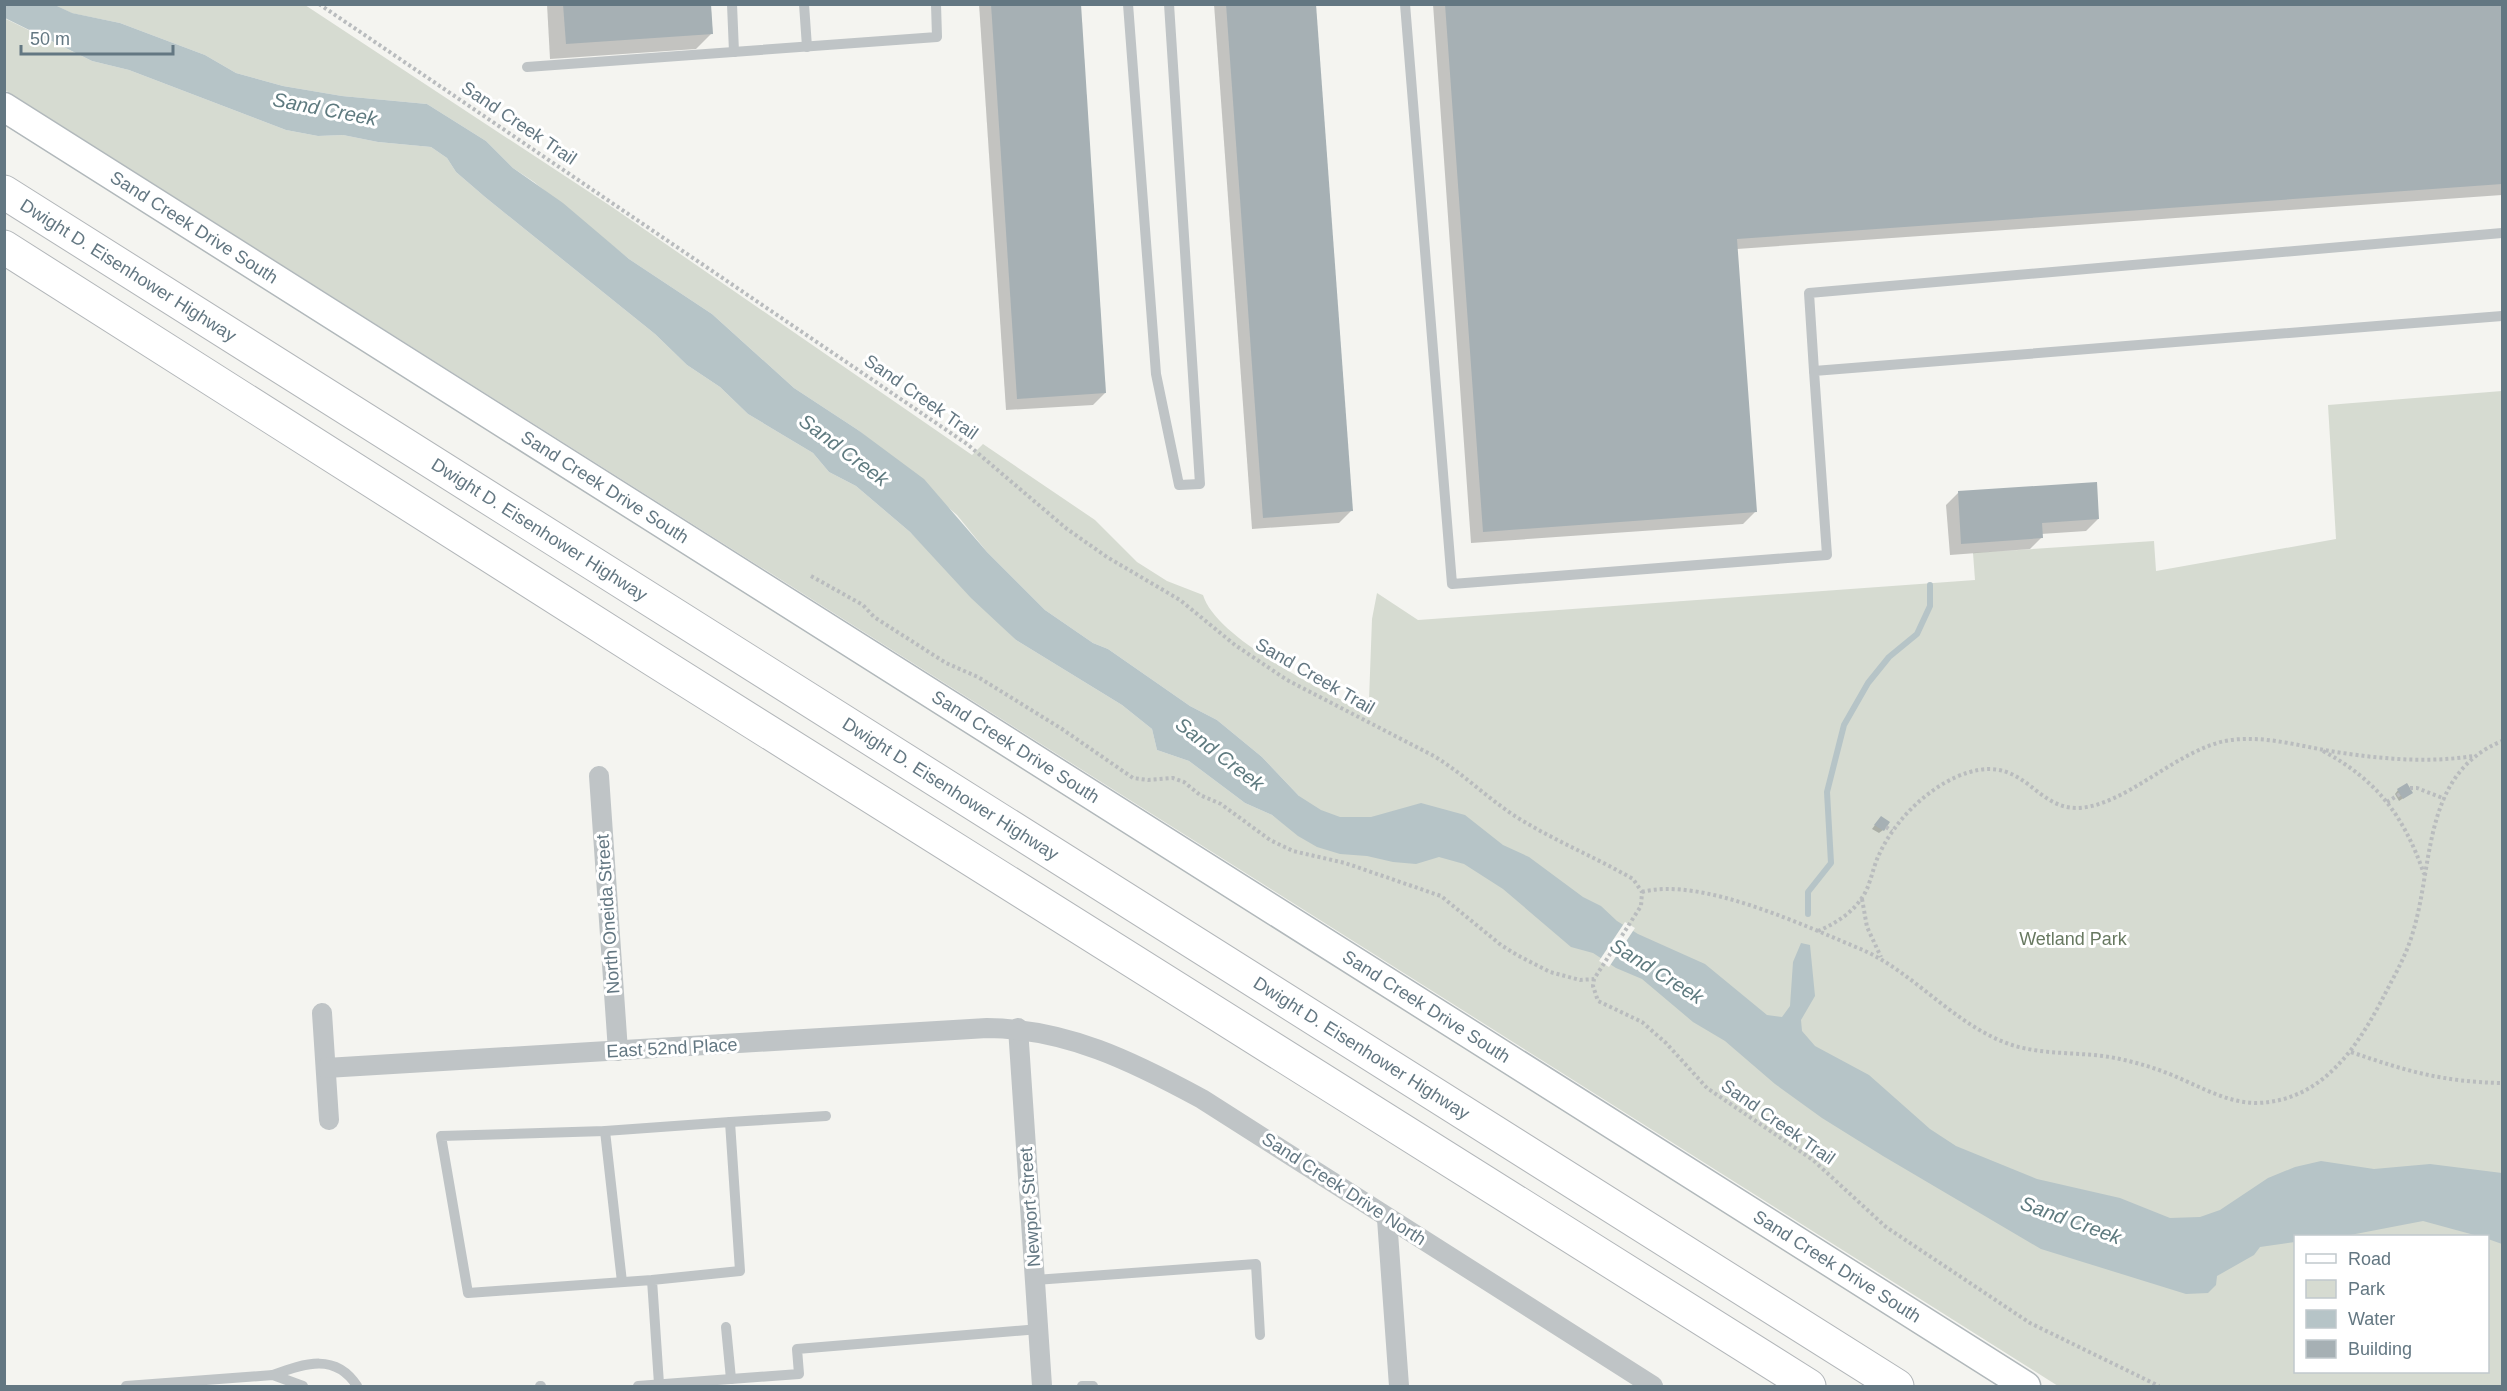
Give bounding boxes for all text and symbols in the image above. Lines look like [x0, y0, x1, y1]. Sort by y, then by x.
scale bar [21, 18, 172, 56]
text: 50 m [30, 29, 70, 49]
street label: Sand Creek Trail [458, 77, 580, 169]
water label: Sand Creek [271, 88, 380, 130]
street label: Sand Creek Drive South [107, 167, 282, 288]
street label: Dwight D. Eisenhower Highway [17, 195, 240, 346]
street label: Sand Creek Trail [860, 350, 982, 444]
water label: Sand Creek [795, 409, 894, 491]
street label: Sand Creek Drive South [517, 427, 692, 547]
street label: Dwight D. Eisenhower Highway [428, 454, 651, 605]
street label: Sand Creek Trail [1252, 634, 1378, 718]
street label: Sand Creek Drive South [928, 687, 1103, 807]
street label: Dwight D. Eisenhower Highway [839, 713, 1062, 864]
water label: Sand Creek [1172, 713, 1269, 796]
street label: North Oneida Street [592, 833, 624, 995]
park label: Wetland Park [2019, 929, 2128, 949]
water label: Sand Creek [1606, 934, 1708, 1009]
street label: Sand Creek Drive South [1339, 946, 1514, 1067]
street label: Dwight D. Eisenhower Highway [1250, 973, 1473, 1124]
street label: East 52nd Place [606, 1035, 738, 1061]
street label: Sand Creek Trail [1717, 1075, 1839, 1169]
street label: Sand Creek Drive North [1258, 1129, 1430, 1249]
street label: Newport Street [1016, 1146, 1044, 1268]
water label: Sand Creek [2018, 1192, 2125, 1249]
street label: Sand Creek Drive South [1750, 1206, 1924, 1327]
legend [2294, 1235, 2489, 1373]
text: Road [2348, 1249, 2391, 1269]
text: Park [2348, 1279, 2386, 1299]
text: Water [2348, 1309, 2395, 1329]
text: Building [2348, 1339, 2412, 1359]

